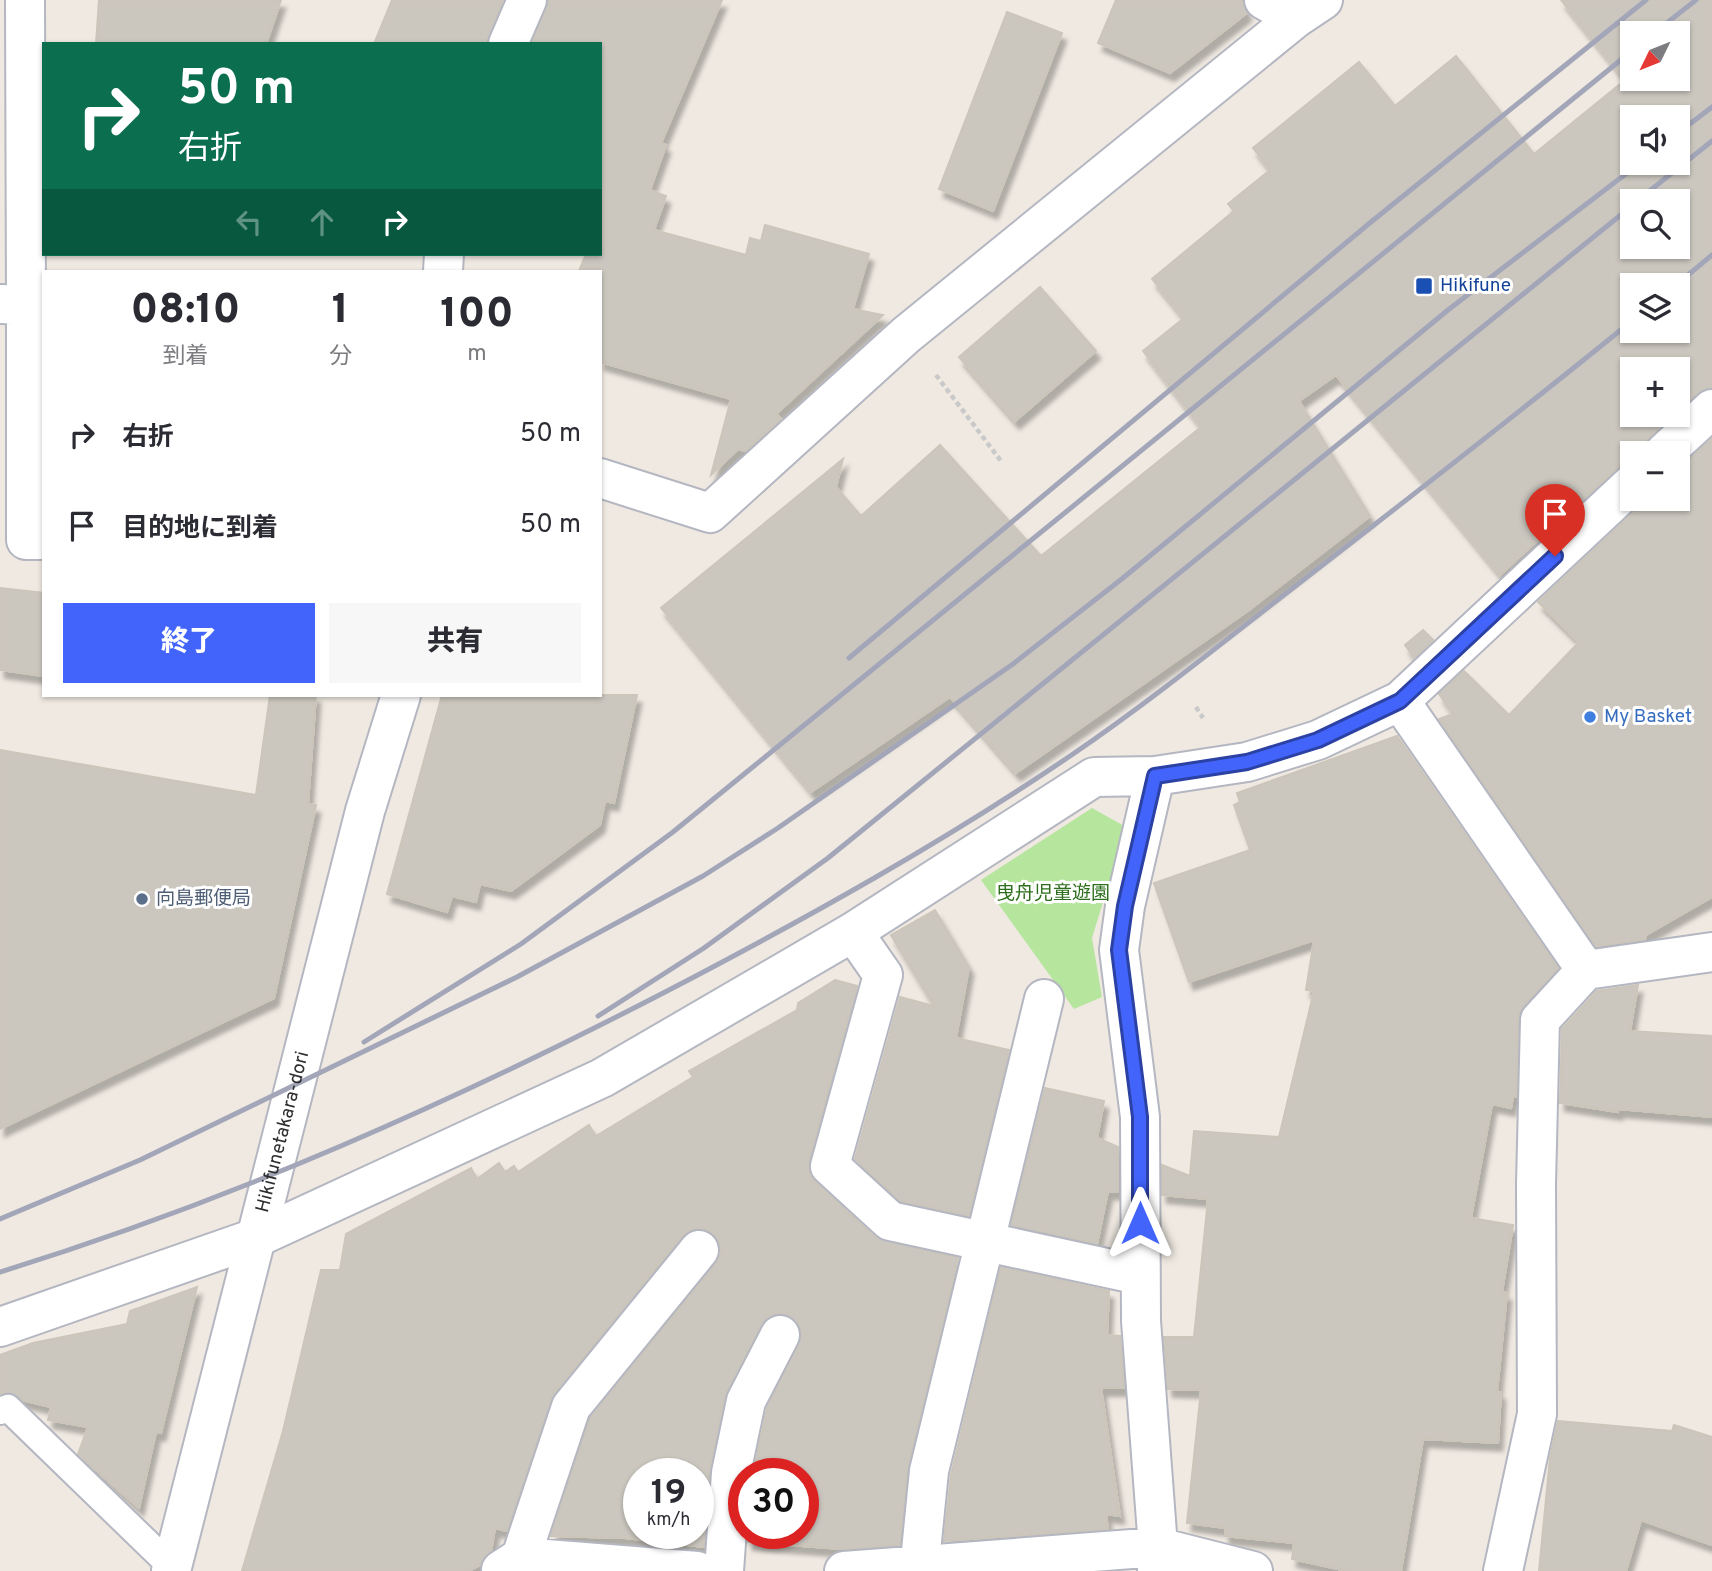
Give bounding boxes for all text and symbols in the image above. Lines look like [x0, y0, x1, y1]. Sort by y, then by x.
north arrow [1620, 21, 1690, 91]
map controls [1620, 21, 1690, 511]
text: 50 m [178, 60, 295, 122]
icon: right [63, 70, 154, 161]
button: sound [1620, 105, 1690, 175]
text: 右折 [178, 130, 242, 170]
button: search [1620, 189, 1690, 259]
icon: left [230, 203, 268, 241]
icon: ahead [303, 203, 341, 241]
icon: right [376, 203, 414, 241]
button: layers [1620, 273, 1690, 343]
place label: Hikifune [1440, 274, 1511, 298]
marker: Hikifune [1414, 276, 1434, 296]
text: 08:10 [130, 285, 240, 338]
text: 1 [332, 285, 349, 338]
text: 100 [440, 289, 514, 342]
text: m [467, 340, 487, 369]
text: 到着 [162, 343, 208, 372]
text: 分 [329, 343, 352, 372]
button: + [1620, 357, 1690, 427]
icon: right [63, 416, 101, 454]
text: 50 m [520, 418, 581, 451]
text: 右折 [122, 422, 174, 455]
button: − [1620, 441, 1690, 511]
pin [1525, 484, 1585, 556]
icon: arrive [1536, 495, 1574, 533]
icon: arrive [63, 507, 101, 545]
text: 50 m [520, 509, 581, 542]
text: 目的地に到着 [122, 513, 278, 546]
button: 終了 [63, 603, 315, 683]
button: 共有 [329, 603, 581, 683]
place label: My Basket [1604, 705, 1692, 729]
marker: My Basket [1582, 709, 1598, 725]
park label: 曳舟児童遊園 [996, 882, 1110, 906]
place label: 向島郵便局 [156, 887, 251, 911]
marker: 向島郵便局 [134, 891, 150, 907]
street label: Hikifunetakara-dori [251, 1049, 315, 1215]
position arrow [1103, 1186, 1177, 1260]
speed limit sign: 30 [728, 1458, 819, 1549]
text: 19 [651, 1472, 686, 1516]
text: km/h [647, 1509, 690, 1532]

